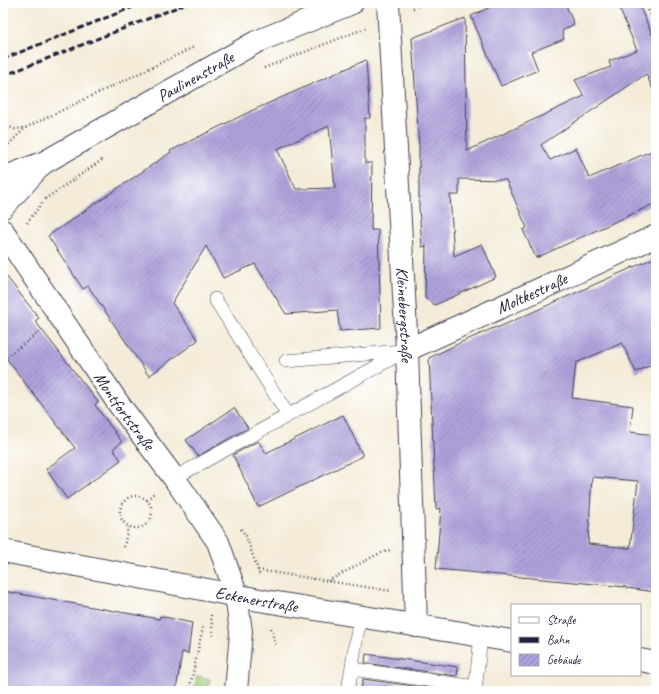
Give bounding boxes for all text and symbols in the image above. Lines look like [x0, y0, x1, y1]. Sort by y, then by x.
street label: Paulinenstraße [154, 46, 239, 107]
street label: Kleinebergstraße [391, 266, 417, 364]
street label: Moltkestraße [493, 268, 572, 319]
street label: Montfortstraße [89, 368, 160, 455]
street label: Eckenerstraße [214, 582, 300, 617]
legend [511, 604, 641, 676]
text: Straße [547, 612, 576, 628]
text: Bahn [547, 632, 570, 648]
text: Gebäude [547, 652, 581, 668]

